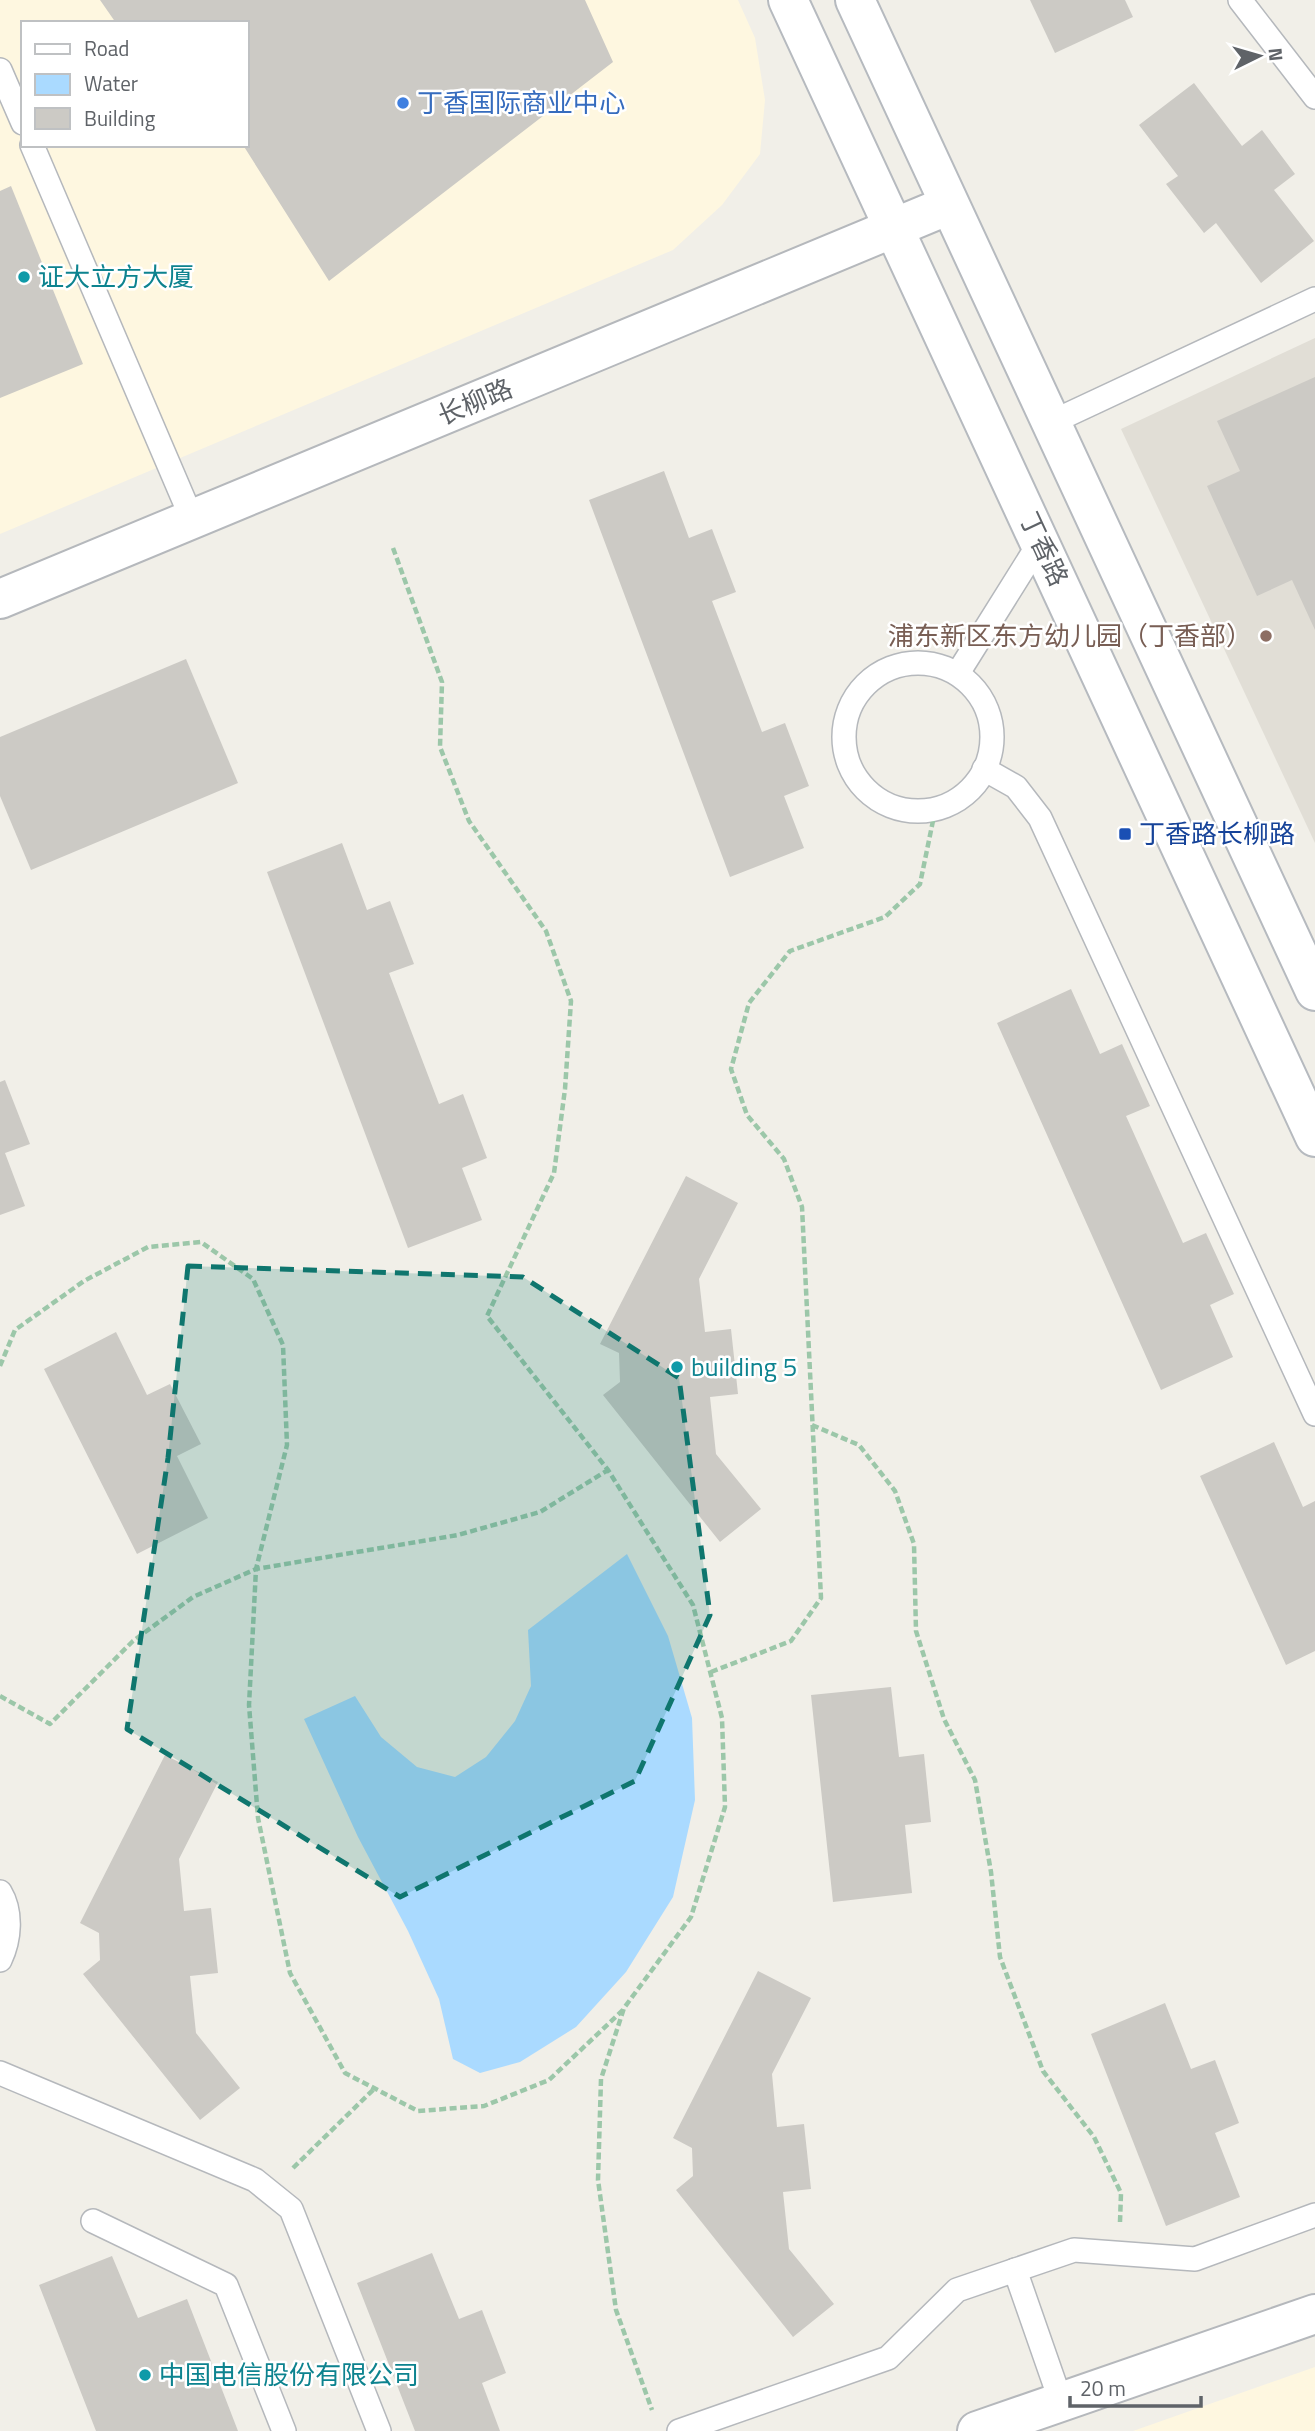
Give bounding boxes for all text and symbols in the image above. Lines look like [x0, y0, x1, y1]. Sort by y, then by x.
legend [21, 21, 248, 147]
north arrow [1224, 21, 1294, 91]
text: Road [84, 32, 129, 64]
text: N [1261, 47, 1291, 62]
text: Water [84, 67, 138, 99]
place label: 丁香国际商业中心 [417, 83, 625, 122]
marker: 丁香国际商业中心 [395, 95, 411, 111]
text: Building [84, 102, 156, 134]
place label: 证大立方大厦 [38, 257, 194, 296]
marker: 证大立方大厦 [16, 269, 32, 285]
street label: 长柳路 [431, 368, 518, 435]
street label: 丁香路 [1010, 505, 1079, 592]
place label: 浦东新区东方幼儿园（丁香部） [888, 616, 1252, 655]
marker: 浦东新区东方幼儿园（丁香部） [1258, 628, 1274, 644]
place label: 丁香路长柳路 [1139, 814, 1295, 853]
marker: 丁香路长柳路 [1117, 826, 1133, 842]
place label: building 5 [691, 1347, 797, 1386]
marker: building 5 [669, 1359, 685, 1375]
place label: 中国电信股份有限公司 [159, 2355, 419, 2394]
scale bar [1070, 2364, 1201, 2408]
marker: 中国电信股份有限公司 [137, 2367, 153, 2383]
text: 20 m [1080, 2372, 1126, 2404]

